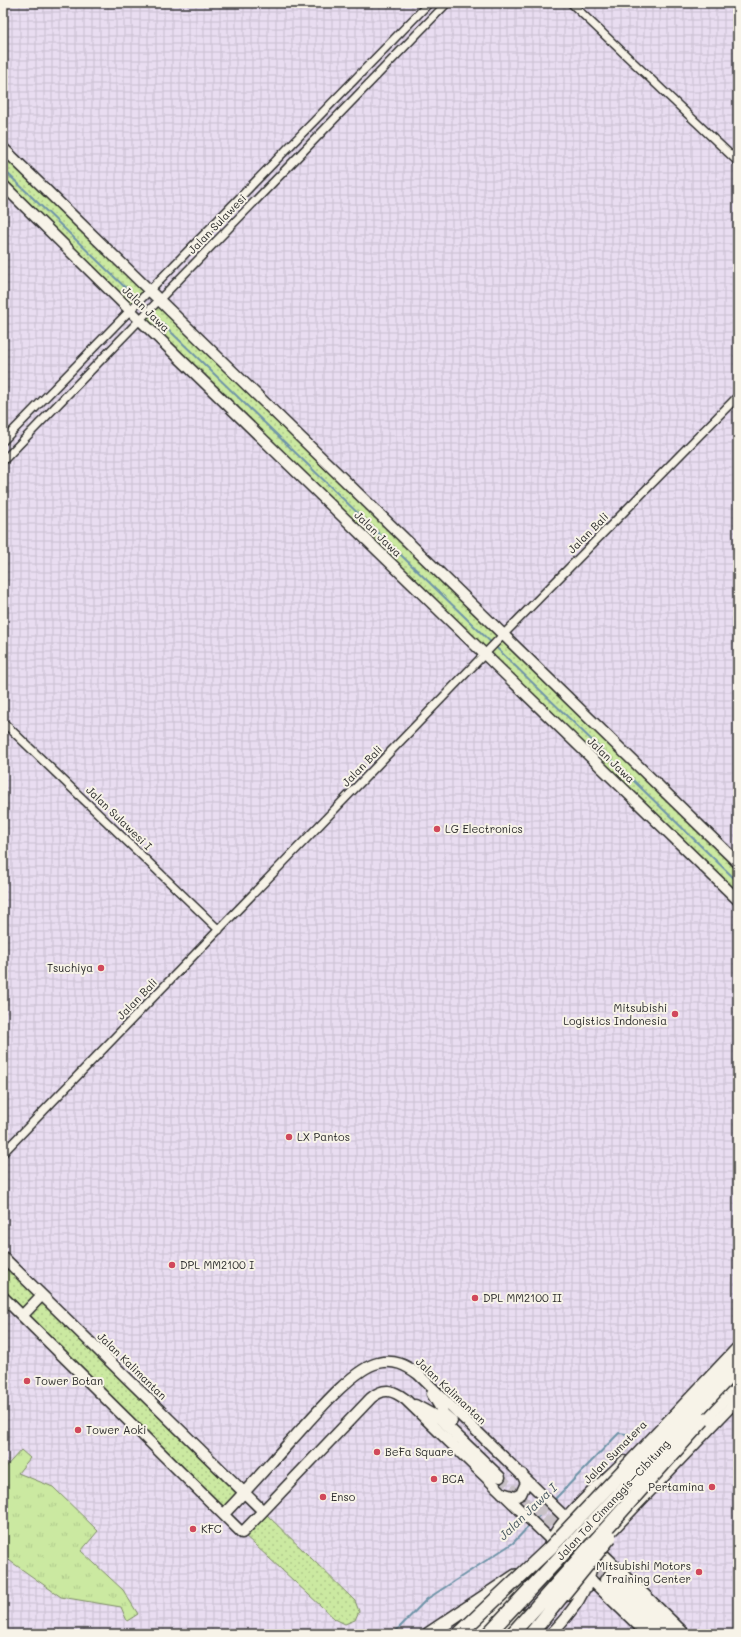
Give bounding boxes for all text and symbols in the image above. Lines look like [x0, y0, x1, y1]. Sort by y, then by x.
street label: Jalan Sulawesi [184, 190, 249, 257]
street label: Jalan Jawa [119, 282, 173, 335]
street label: Jalan Jawa [351, 507, 405, 560]
street label: Jalan Bali [564, 509, 611, 556]
street label: Jalan Jawa [584, 733, 638, 786]
street label: Jalan Bali [338, 742, 385, 790]
street label: Jalan Sulawesi I [83, 782, 156, 853]
place label: LG Electronics [445, 821, 523, 836]
marker: LG Electronics [432, 824, 442, 834]
place label: Tsuchiya [47, 960, 93, 975]
marker: Tsuchiya [96, 963, 106, 973]
street label: Jalan Bali [113, 975, 160, 1023]
place label: Mitsubishi Logistics Indonesia [563, 1000, 667, 1028]
marker: Mitsubishi Logistics Indonesia [670, 1009, 680, 1019]
place label: LX Pantos [297, 1129, 350, 1144]
marker: LX Pantos [284, 1132, 294, 1142]
place label: DPL MM2100 I [180, 1257, 254, 1272]
marker: DPL MM2100 I [167, 1260, 177, 1270]
place label: DPL MM2100 II [483, 1290, 562, 1305]
marker: DPL MM2100 II [470, 1293, 480, 1303]
street label: Jalan Kalimantan [94, 1329, 170, 1403]
street label: Jalan Kalimantan [413, 1354, 490, 1427]
place label: Tower Botan [35, 1373, 103, 1388]
marker: Tower Botan [22, 1376, 32, 1386]
street label: Jalan Sumatera [580, 1417, 650, 1487]
place label: Tower Aoki [86, 1422, 146, 1437]
marker: Tower Aoki [73, 1425, 83, 1435]
street label: Jalan Tol Cimanggis–Cibitung [553, 1436, 672, 1563]
place label: BeFa Square [385, 1444, 454, 1459]
marker: BeFa Square [372, 1447, 382, 1457]
place label: BCA [442, 1471, 464, 1486]
marker: BCA [429, 1474, 439, 1484]
water label: Jalan Jawa I [495, 1479, 560, 1543]
place label: Pertamina [648, 1479, 704, 1494]
marker: Pertamina [707, 1482, 717, 1492]
place label: Enso [331, 1489, 356, 1504]
marker: Enso [318, 1492, 328, 1502]
place label: KFC [201, 1521, 222, 1536]
marker: KFC [188, 1524, 198, 1534]
place label: Mitsubishi Motors Training Center [596, 1558, 691, 1586]
marker: Mitsubishi Motors Training Center [694, 1567, 704, 1577]

